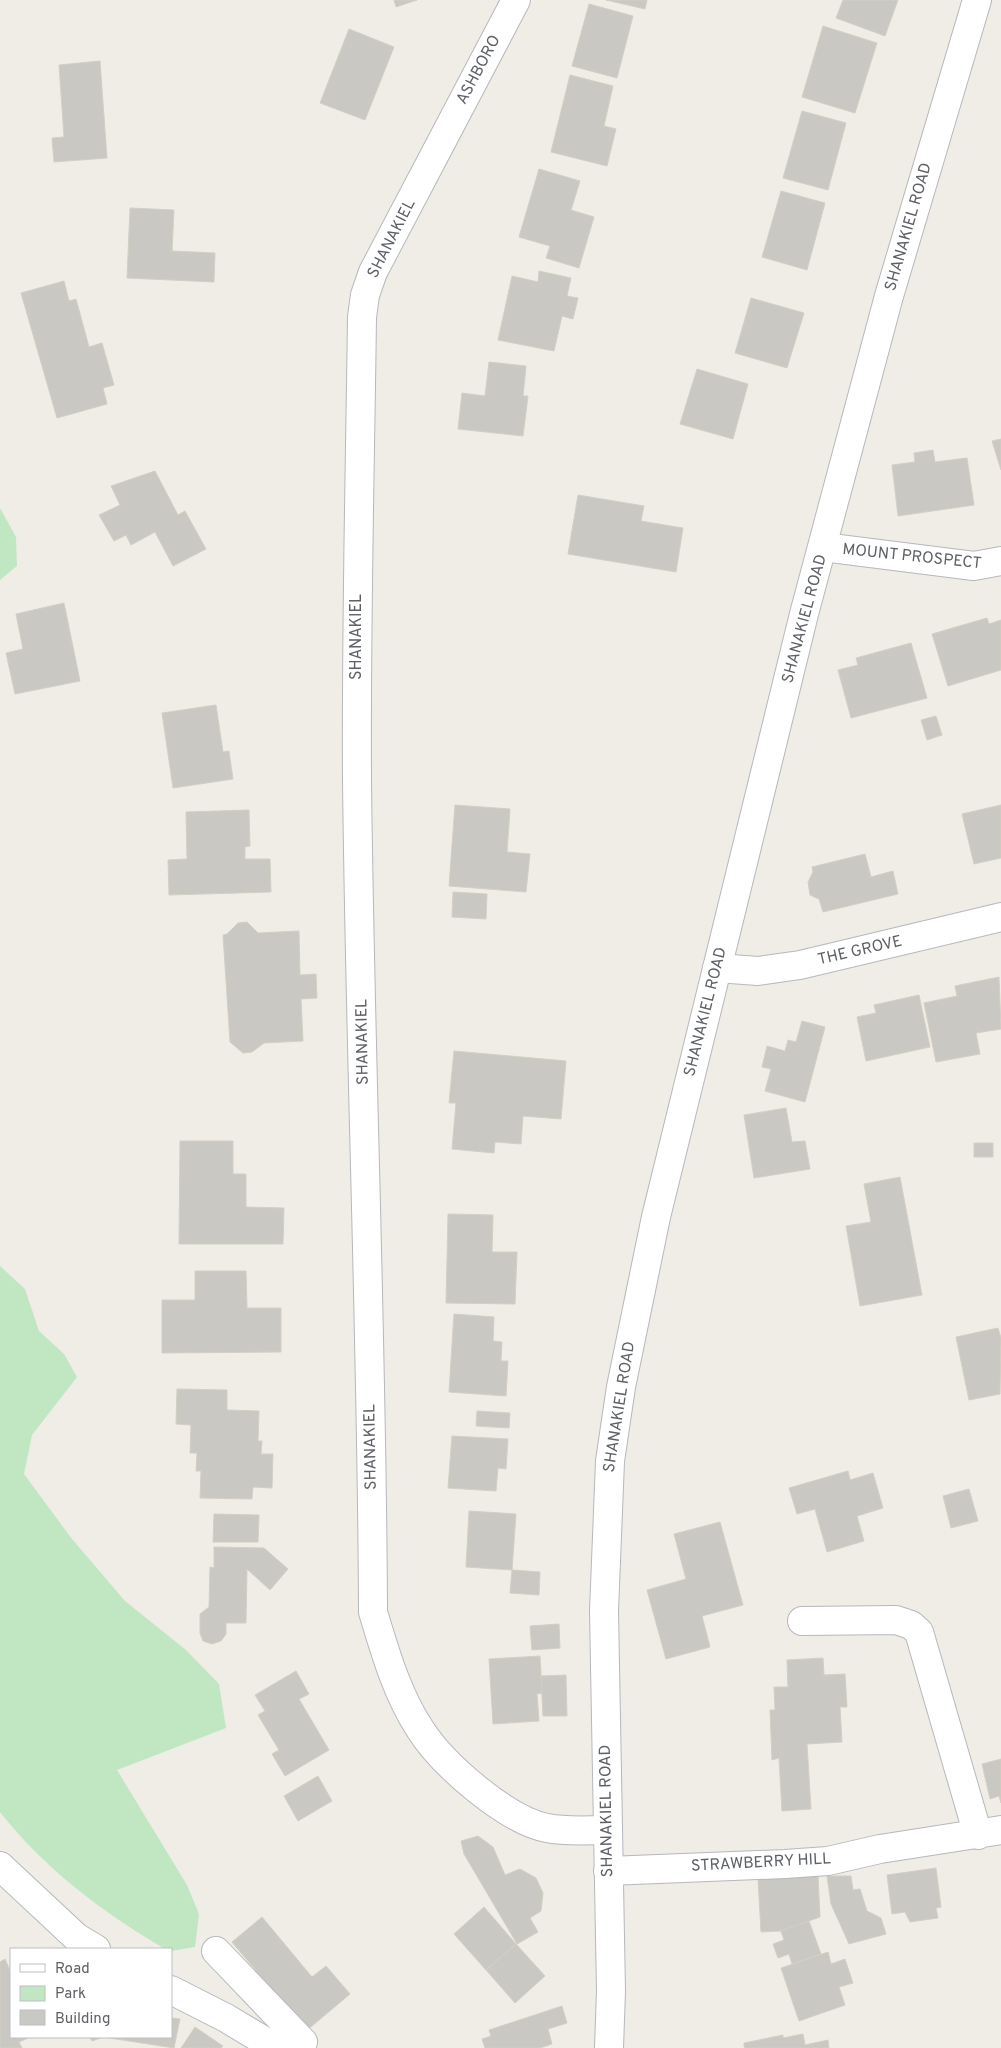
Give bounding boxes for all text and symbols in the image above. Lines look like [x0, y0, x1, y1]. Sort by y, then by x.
street label: ASHBORO [452, 32, 506, 108]
street label: SHANAKIEL ROAD [881, 161, 937, 293]
street label: SHANAKIEL [364, 196, 420, 282]
street label: MOUNT PROSPECT [841, 540, 983, 574]
street label: SHANAKIEL ROAD [778, 552, 832, 686]
street label: SHANAKIEL [347, 594, 367, 680]
street label: THE GROVE [816, 932, 904, 970]
street label: SHANAKIEL ROAD [680, 945, 732, 1079]
street label: SHANAKIEL [352, 999, 374, 1085]
street label: SHANAKIEL ROAD [600, 1340, 640, 1474]
street label: SHANAKIEL [360, 1404, 382, 1490]
street label: SHANAKIEL ROAD [596, 1745, 618, 1877]
street label: STRAWBERRY HILL [691, 1849, 831, 1877]
legend [10, 1948, 172, 2038]
text: Road [55, 1960, 90, 1979]
text: Park [55, 1985, 86, 2004]
text: Building [55, 2010, 110, 2029]

